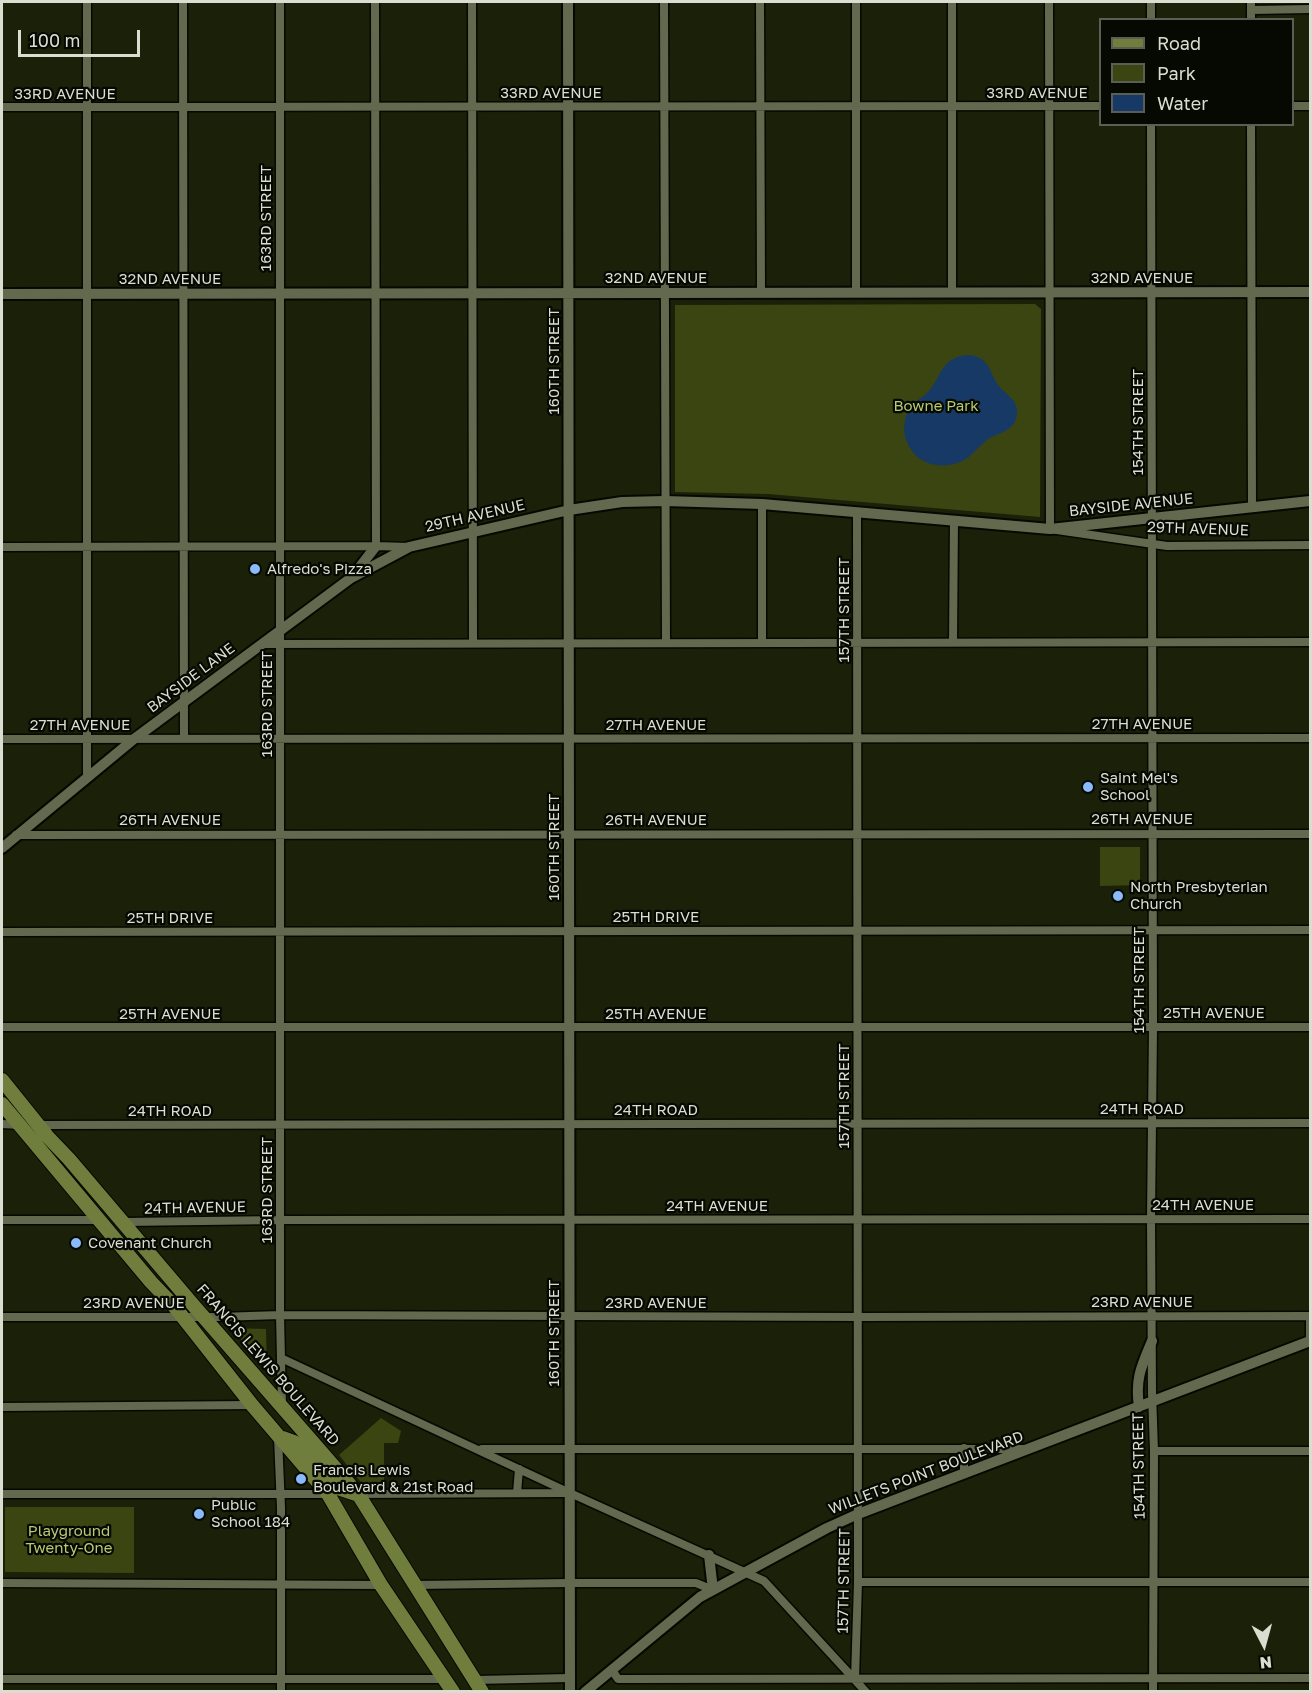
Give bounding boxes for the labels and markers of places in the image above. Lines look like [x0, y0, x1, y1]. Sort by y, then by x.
place label: Alfredo's Pizza [267, 560, 372, 578]
marker: Alfredo's Pizza [248, 562, 262, 576]
place label: Saint Mel's School [1100, 769, 1178, 804]
marker: Saint Mel's School [1081, 780, 1095, 794]
place label: North Presbyterian Church [1130, 878, 1268, 913]
marker: North Presbyterian Church [1111, 889, 1125, 903]
place label: Covenant Church [88, 1234, 212, 1252]
marker: Covenant Church [69, 1236, 83, 1250]
place label: Francis Lewis Boulevard & 21st Road [313, 1461, 473, 1496]
marker: Francis Lewis Boulevard & 21st Road [294, 1472, 308, 1486]
place label: Public School 184 [211, 1496, 290, 1531]
marker: Public School 184 [192, 1507, 206, 1521]

